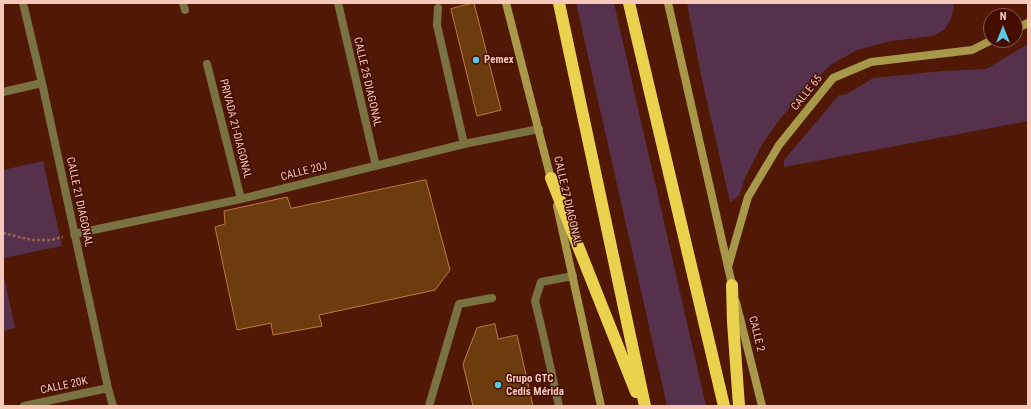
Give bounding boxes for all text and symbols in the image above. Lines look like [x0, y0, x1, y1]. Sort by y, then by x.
north arrow [983, 8, 1023, 48]
text: N [1000, 10, 1006, 23]
street label: CALLE 25 DIAGONAL [350, 36, 384, 128]
place label: Pemex [484, 53, 514, 67]
marker: Pemex [471, 55, 481, 65]
street label: CALLE 65 [789, 73, 825, 113]
street label: PRIVADA 21-DIAGONAL [216, 78, 254, 180]
street label: CALLE 27 DIAGONAL [550, 155, 584, 247]
street label: CALLE 21 DIAGONAL [63, 156, 95, 248]
street label: CALLE 20J [279, 160, 329, 184]
street label: CALLE 2 [745, 315, 767, 353]
place label: Grupo GTC Cedis Mérida [506, 372, 564, 398]
street label: CALLE 20K [39, 375, 89, 397]
marker: Grupo GTC Cedis Mérida [493, 380, 503, 390]

